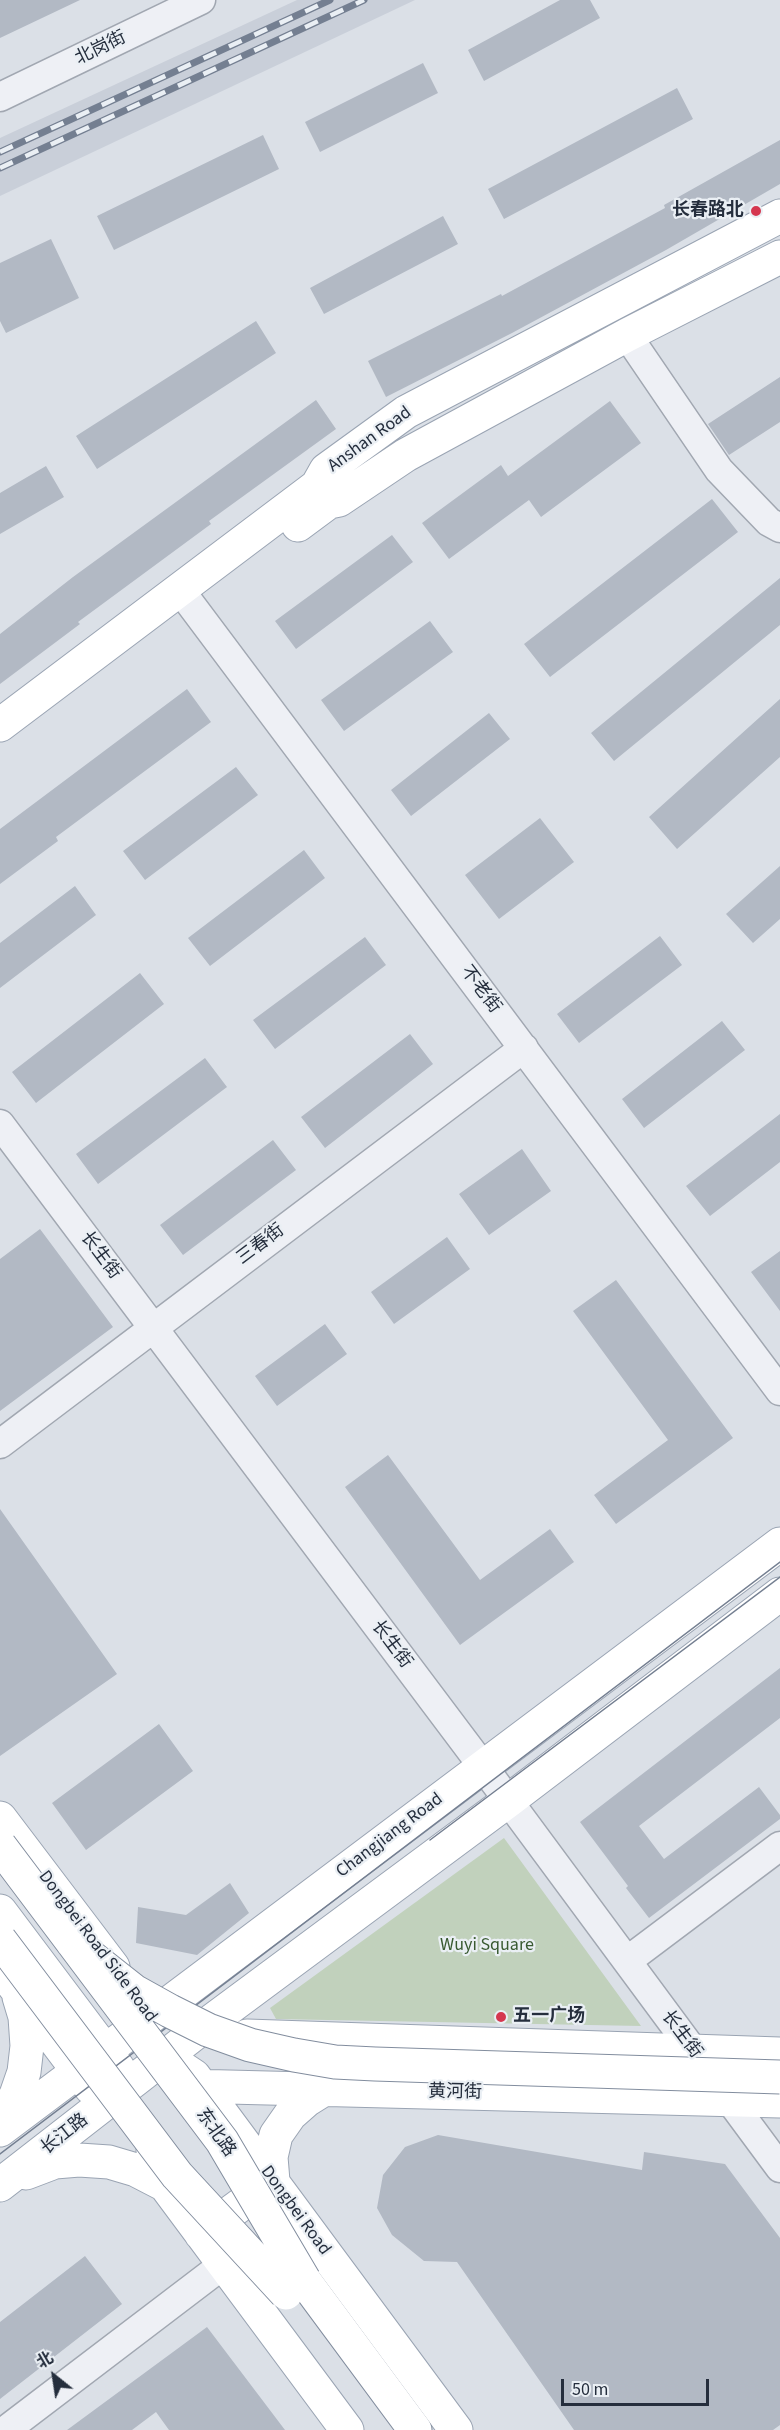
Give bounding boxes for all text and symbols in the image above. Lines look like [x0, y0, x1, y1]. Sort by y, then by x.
street label: 北岗街 [72, 27, 130, 71]
place label: 长春路北 [672, 200, 744, 222]
marker: 长春路北 [749, 204, 763, 218]
street label: Anshan Road [324, 402, 416, 478]
street label: 不老街 [455, 962, 505, 1018]
street label: 三春街 [233, 1220, 289, 1270]
street label: 长生街 [75, 1228, 125, 1284]
street label: 长生街 [366, 1617, 416, 1673]
street label: Changjiang Road [332, 1789, 448, 1883]
street label: Dongbei Road Side Road [33, 1867, 161, 2027]
park label: Wuyi Square [440, 1935, 534, 1957]
place label: 五一广场 [513, 2006, 585, 2028]
street label: 长生街 [656, 2007, 706, 2063]
marker: 五一广场 [494, 2010, 508, 2024]
street label: 黄河街 [428, 2082, 482, 2104]
street label: 东北路 [191, 2105, 239, 2161]
street label: 长江路 [37, 2110, 93, 2160]
street label: Dongbei Road [255, 2162, 335, 2260]
north arrow [24, 2346, 84, 2406]
text: 北 [33, 2347, 57, 2374]
scale bar [564, 2367, 712, 2405]
text: 50 m [572, 2377, 608, 2402]

